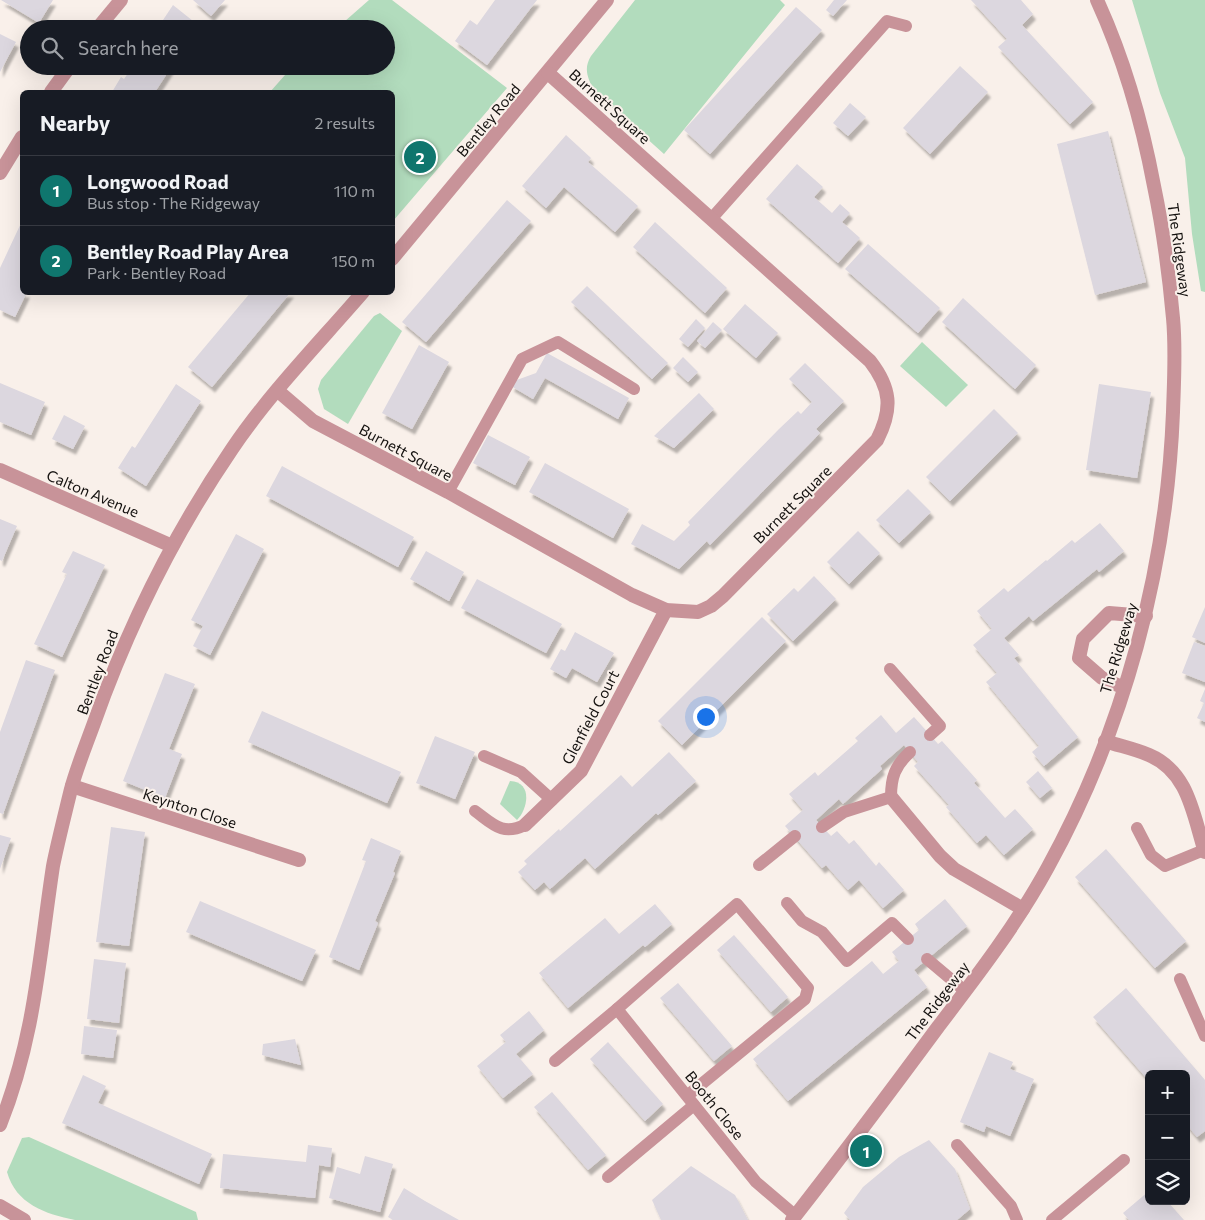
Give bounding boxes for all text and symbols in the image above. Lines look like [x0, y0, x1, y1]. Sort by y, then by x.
search box [20, 20, 395, 75]
icon: search [38, 34, 66, 62]
text: Search here [78, 36, 178, 59]
street label: Burnett Square [566, 65, 654, 147]
street label: Bentley Road [452, 80, 524, 160]
text: Nearby [40, 110, 110, 135]
text: 2 results [314, 113, 375, 132]
pin: 2 [404, 138, 436, 176]
text: Longwood Road [87, 170, 229, 193]
text: 1 [52, 181, 60, 200]
text: 110 m [334, 181, 375, 200]
text: Bus stop · The Ridgeway [87, 193, 260, 212]
street label: The Ridgeway [1165, 202, 1196, 298]
text: Bentley Road Play Area [87, 240, 289, 263]
text: 2 [51, 251, 61, 270]
text: 150 m [332, 251, 375, 270]
text: Park · Bentley Road [87, 263, 226, 282]
street label: Burnett Square [356, 420, 456, 484]
street label: Burnett Square [749, 461, 835, 547]
street label: Calton Avenue [44, 465, 142, 521]
street label: The Ridgeway [1096, 600, 1140, 696]
street label: Bentley Road [73, 627, 121, 717]
street label: Glenfield Court [558, 667, 622, 767]
your location [693, 704, 719, 730]
street label: Keynton Close [141, 784, 239, 832]
street label: The Ridgeway [901, 958, 973, 1044]
street label: Booth Close [682, 1067, 748, 1143]
map controls [1145, 1070, 1190, 1205]
button: + [1145, 1070, 1190, 1115]
button: − [1145, 1115, 1190, 1160]
pin: 1 [850, 1132, 882, 1170]
button: layers [1145, 1160, 1190, 1205]

